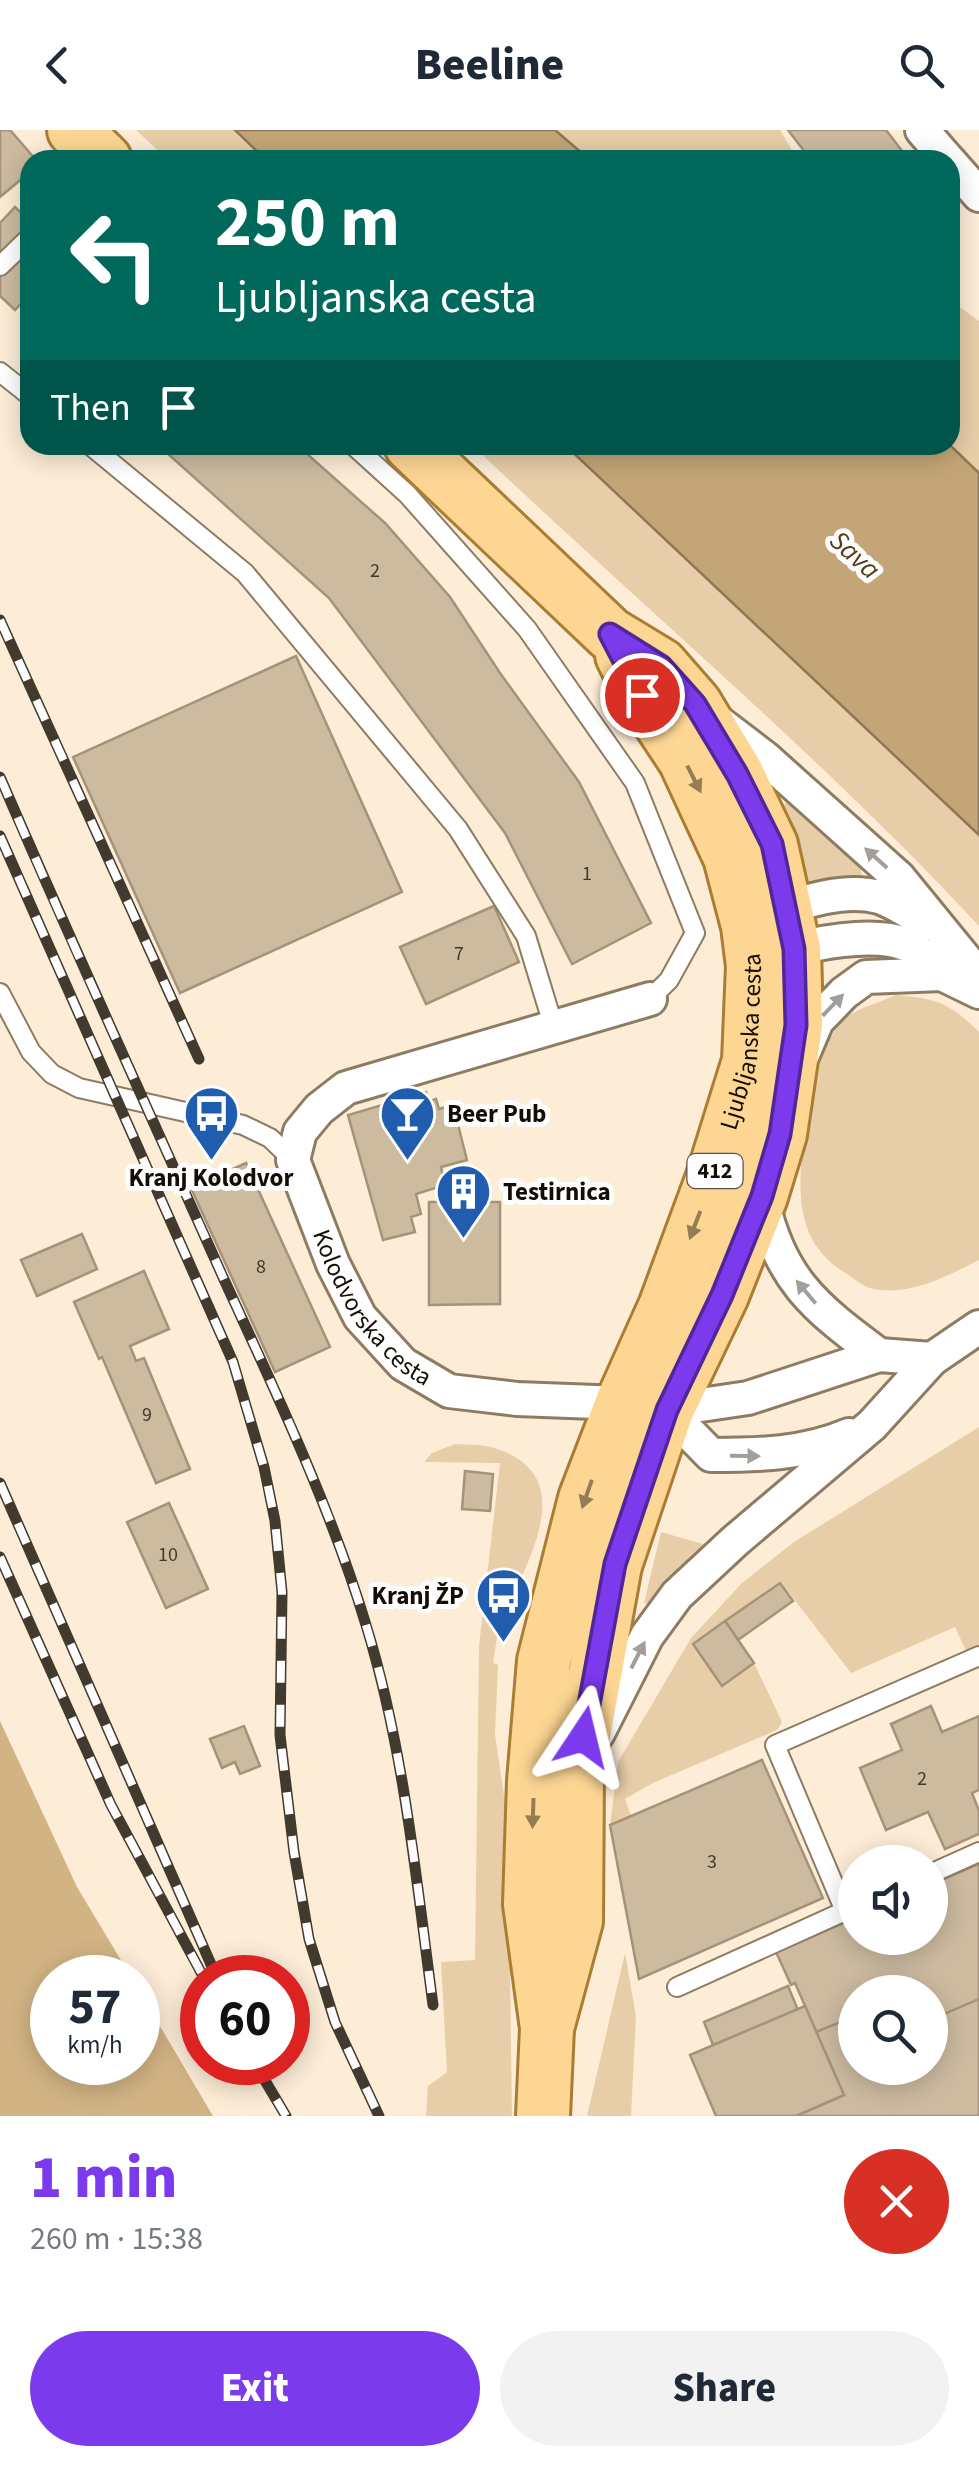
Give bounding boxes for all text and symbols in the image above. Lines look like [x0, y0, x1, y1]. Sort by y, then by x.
text: Beeline [415, 33, 564, 97]
icon: back [30, 38, 85, 93]
icon: search [894, 38, 949, 93]
text: 250 m [215, 173, 400, 273]
icon: left [50, 190, 180, 320]
text: Ljubljanska cesta [215, 266, 537, 330]
icon: arrive [151, 380, 206, 435]
text: Then [50, 381, 131, 435]
water label: Sava [821, 521, 889, 589]
house number: 2 [370, 557, 380, 585]
pin [600, 653, 685, 738]
icon: arrive [615, 668, 670, 723]
one-way arrow [685, 764, 702, 793]
one-way arrow [864, 847, 889, 869]
house number: 1 [582, 860, 592, 888]
house number: 7 [454, 940, 464, 968]
street label: Ljubljanska cesta [711, 951, 771, 1135]
one-way arrow [820, 994, 844, 1018]
bus stop icon: Kranj Kolodvor [181, 1084, 241, 1163]
bar icon: Beer Pub [378, 1084, 438, 1163]
place label: Beer Pub [447, 1096, 546, 1132]
road number: 412 [688, 1154, 742, 1188]
place label: Kranj Kolodvor [129, 1160, 293, 1196]
building icon: Testirnica [434, 1162, 494, 1241]
place label: Testirnica [503, 1174, 611, 1210]
one-way arrow [686, 1210, 702, 1240]
street label: Kolodvorska cesta [303, 1224, 438, 1395]
house number: 8 [256, 1253, 266, 1281]
one-way arrow [795, 1280, 817, 1305]
house number: 9 [142, 1401, 152, 1429]
one-way arrow [730, 1448, 762, 1464]
one-way arrow [579, 1479, 594, 1509]
house number: 10 [158, 1541, 178, 1569]
bus stop icon: Kranj ŽP [473, 1566, 533, 1645]
place label: Kranj ŽP [372, 1578, 464, 1614]
one-way arrow [629, 1640, 646, 1669]
position arrow [531, 1685, 635, 1789]
house number: 2 [917, 1765, 927, 1793]
one-way arrow [524, 1797, 540, 1829]
map controls [838, 1845, 948, 2085]
button: sound [838, 1845, 948, 1955]
house number: 3 [707, 1848, 717, 1876]
speed limit sign: 60 [180, 1955, 310, 2085]
text: 57 [69, 1972, 121, 2043]
button: search [838, 1975, 948, 2085]
text: km/h [67, 2027, 123, 2063]
text: 1 min [30, 2136, 177, 2221]
button: close [844, 2149, 949, 2254]
text: 260 m · 15:38 [30, 2216, 203, 2262]
button: Exit [30, 2331, 480, 2446]
button: Share [500, 2331, 949, 2446]

